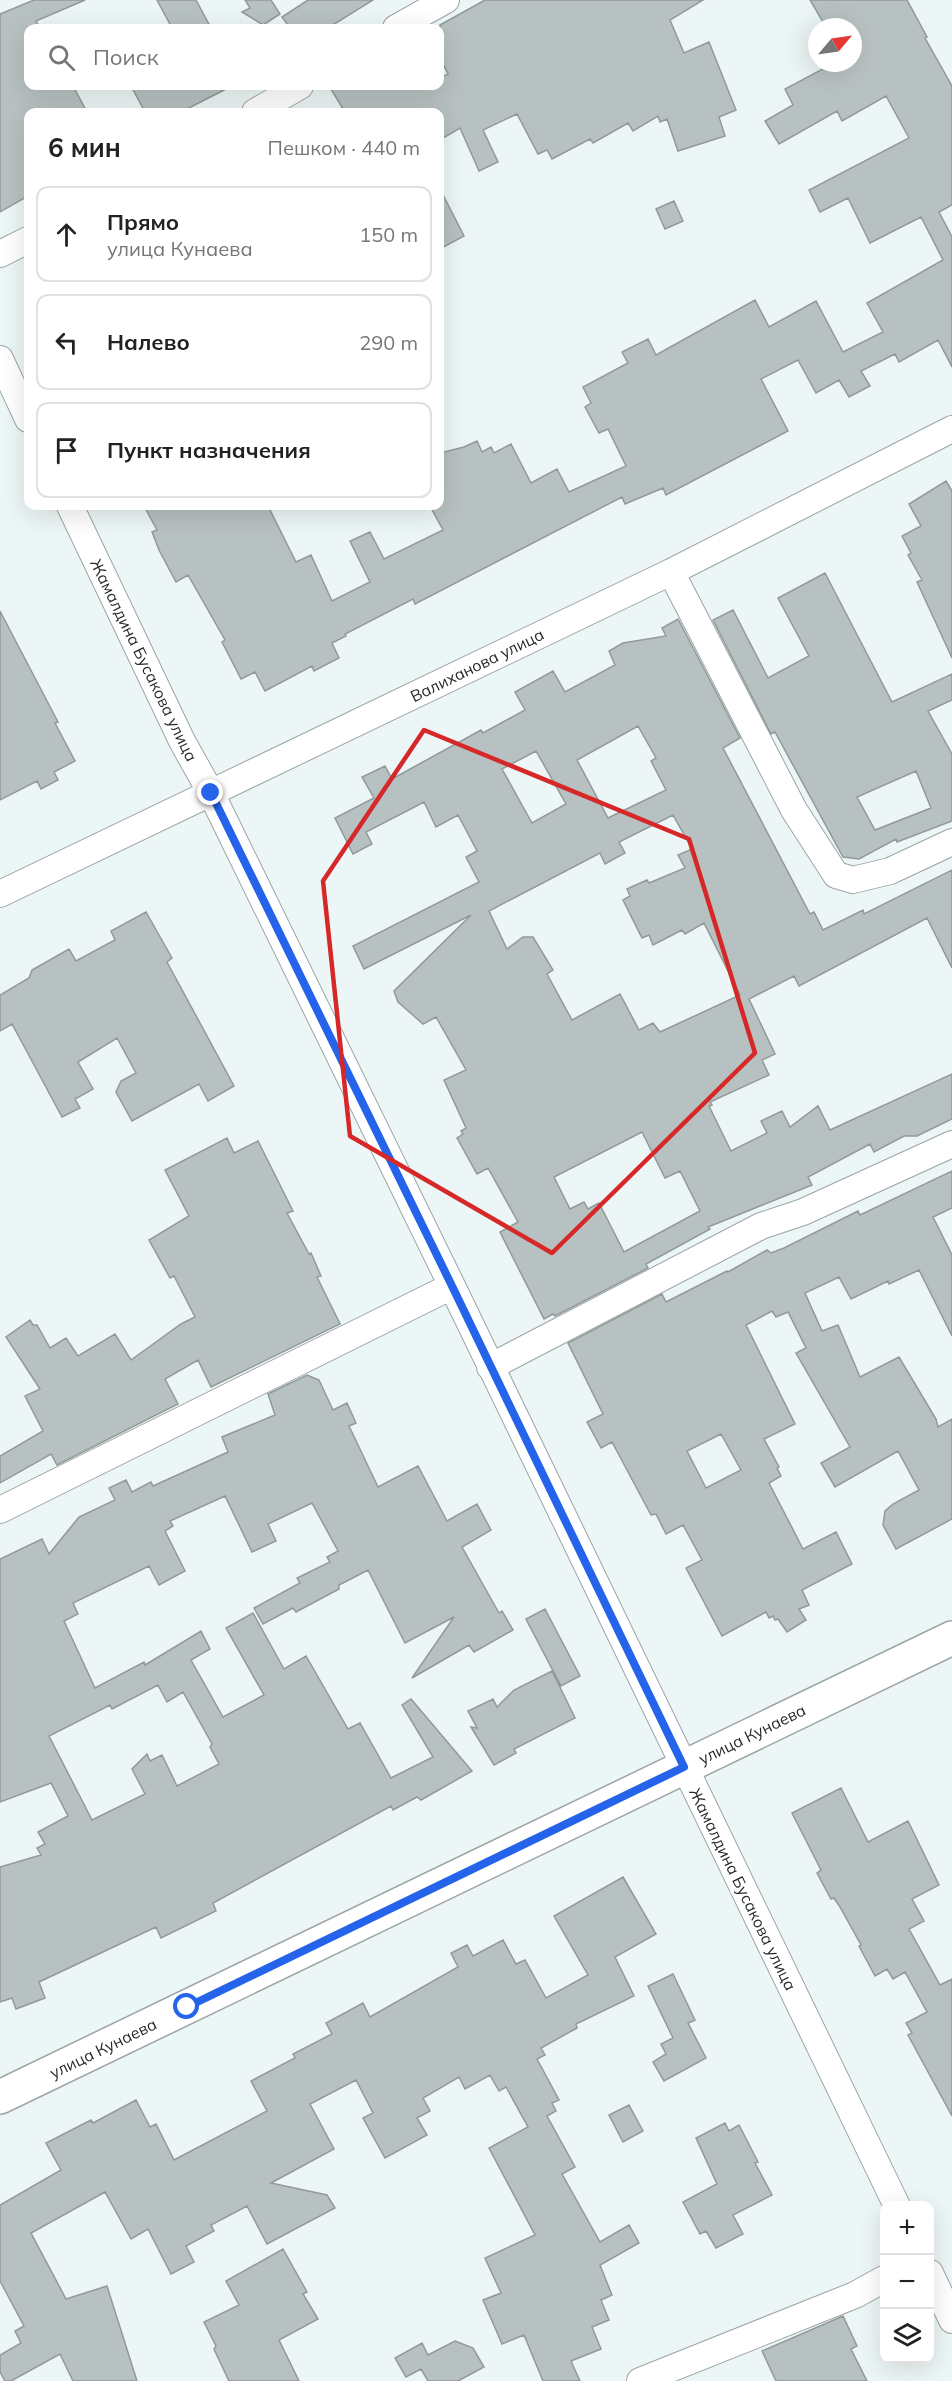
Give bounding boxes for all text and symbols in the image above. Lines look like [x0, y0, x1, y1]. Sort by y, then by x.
north arrow [808, 18, 862, 72]
search box [24, 24, 444, 90]
icon: search [45, 41, 78, 74]
text: Поиск [93, 43, 159, 71]
text: 6 мин [48, 131, 121, 164]
text: Пешком · 440 m [268, 135, 420, 160]
text: Прямо [107, 208, 179, 236]
icon: ahead [50, 218, 83, 251]
text: 150 m [359, 222, 418, 247]
text: улица Кунаева [107, 236, 253, 261]
icon: left [50, 326, 83, 359]
text: Налево [107, 328, 190, 356]
text: 290 m [359, 330, 418, 355]
icon: arrive [50, 434, 83, 467]
text: Пункт назначения [107, 436, 311, 464]
street label: Жамалдина Бусакова улица [86, 555, 202, 765]
street label: Валиханова улица [407, 624, 547, 706]
route end [197, 779, 223, 805]
street label: улица Кунаева [695, 1699, 809, 1769]
street label: Жамалдина Бусакова улица [685, 1784, 801, 1994]
route start [173, 1993, 199, 2019]
street label: улица Кунаева [46, 2013, 160, 2083]
map controls [880, 2201, 934, 2363]
button: + [880, 2201, 934, 2255]
button: − [880, 2255, 934, 2309]
button: layers [880, 2309, 934, 2363]

